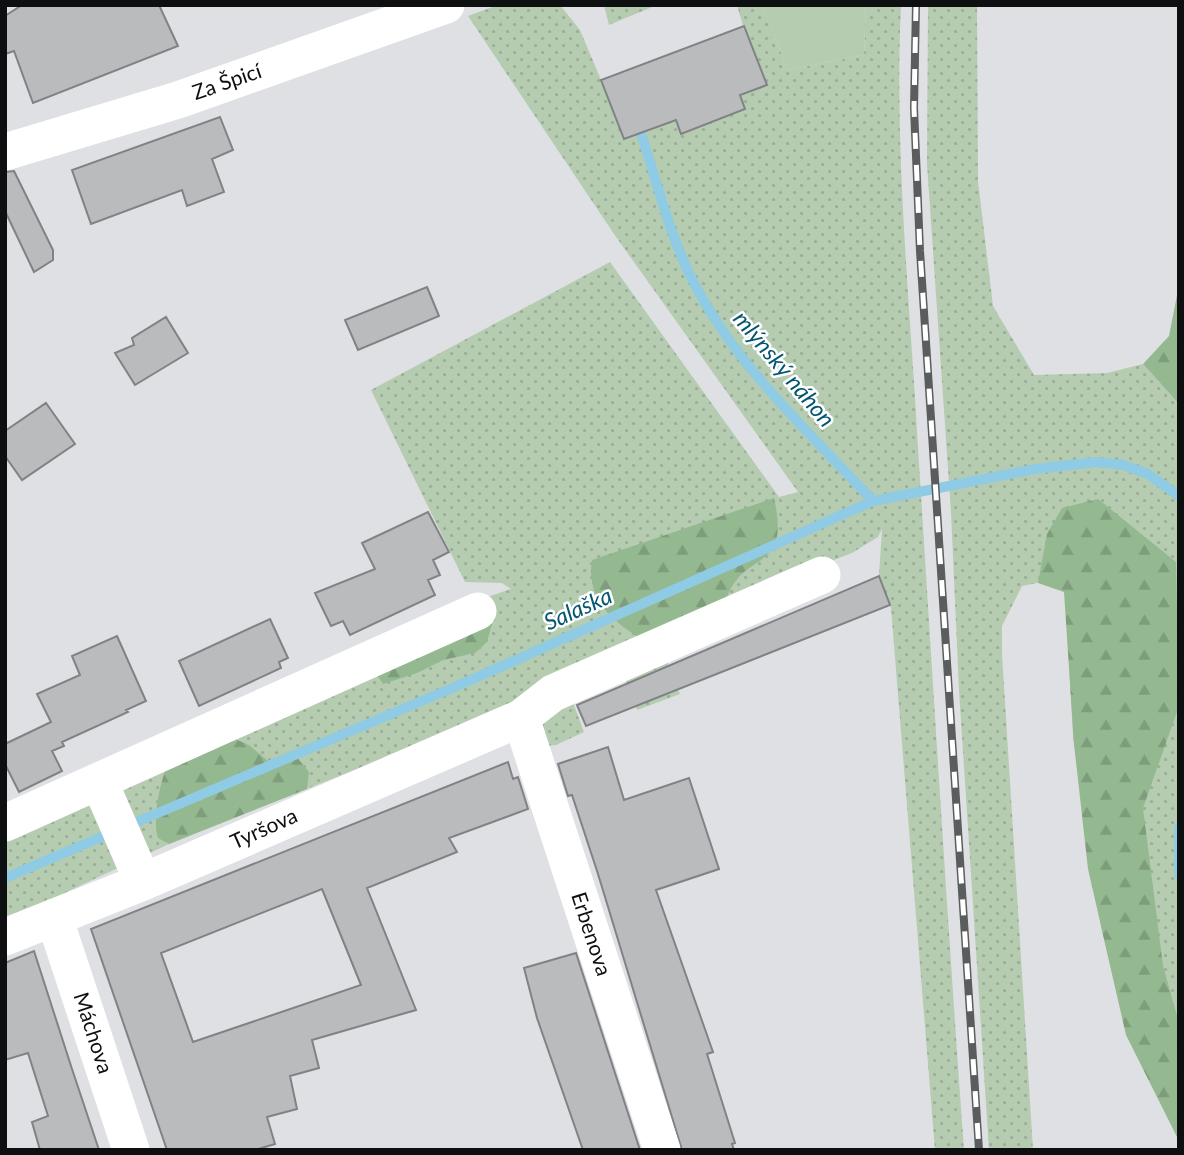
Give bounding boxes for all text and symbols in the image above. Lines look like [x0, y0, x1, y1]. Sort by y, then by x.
street label: Za Špicí [189, 57, 265, 104]
water label: mlýnský náhon [728, 305, 841, 432]
water label: Salaška [539, 581, 616, 635]
street label: Tyršova [226, 802, 301, 853]
street label: Erbenova [567, 888, 618, 979]
street label: Máchova [70, 989, 119, 1076]

